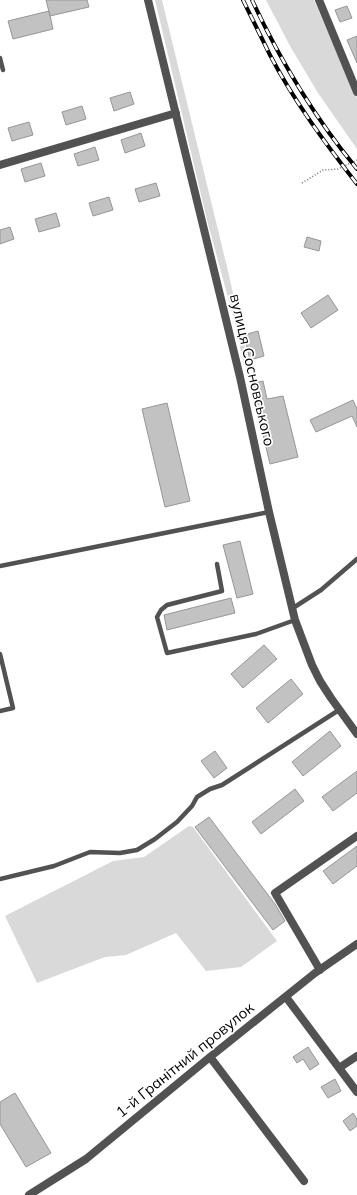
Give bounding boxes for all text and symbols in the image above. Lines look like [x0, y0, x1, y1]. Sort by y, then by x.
street label: вулиця Сосновського [226, 292, 279, 448]
street label: 1-й Гранітний провулок [112, 997, 258, 1121]

